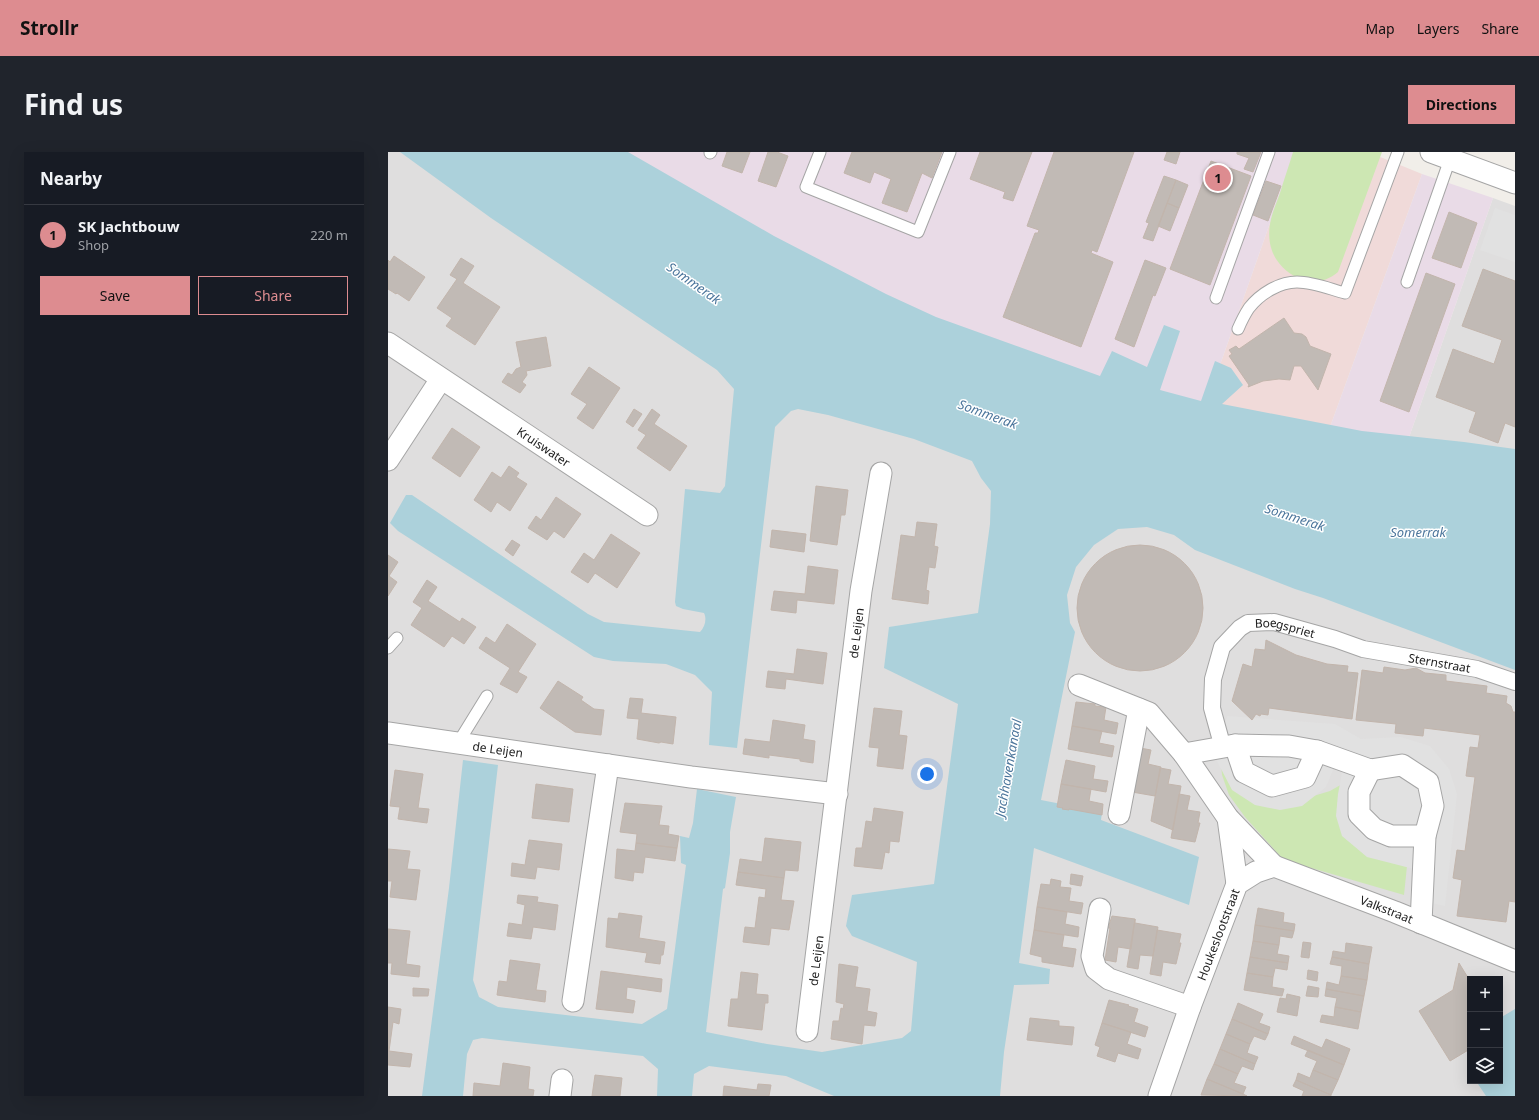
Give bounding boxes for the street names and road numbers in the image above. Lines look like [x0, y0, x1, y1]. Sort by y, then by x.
street label: Kruiswater [514, 423, 574, 470]
street label: de Leijen [844, 607, 867, 659]
street label: Boegspriet [1255, 613, 1318, 642]
street label: Sternstraat [1407, 649, 1472, 676]
street label: de Leijen [471, 737, 524, 761]
street label: Houkeslootstraat [1192, 885, 1243, 983]
street label: Valkstraat [1358, 891, 1417, 927]
street label: de Leijen [804, 934, 827, 987]

